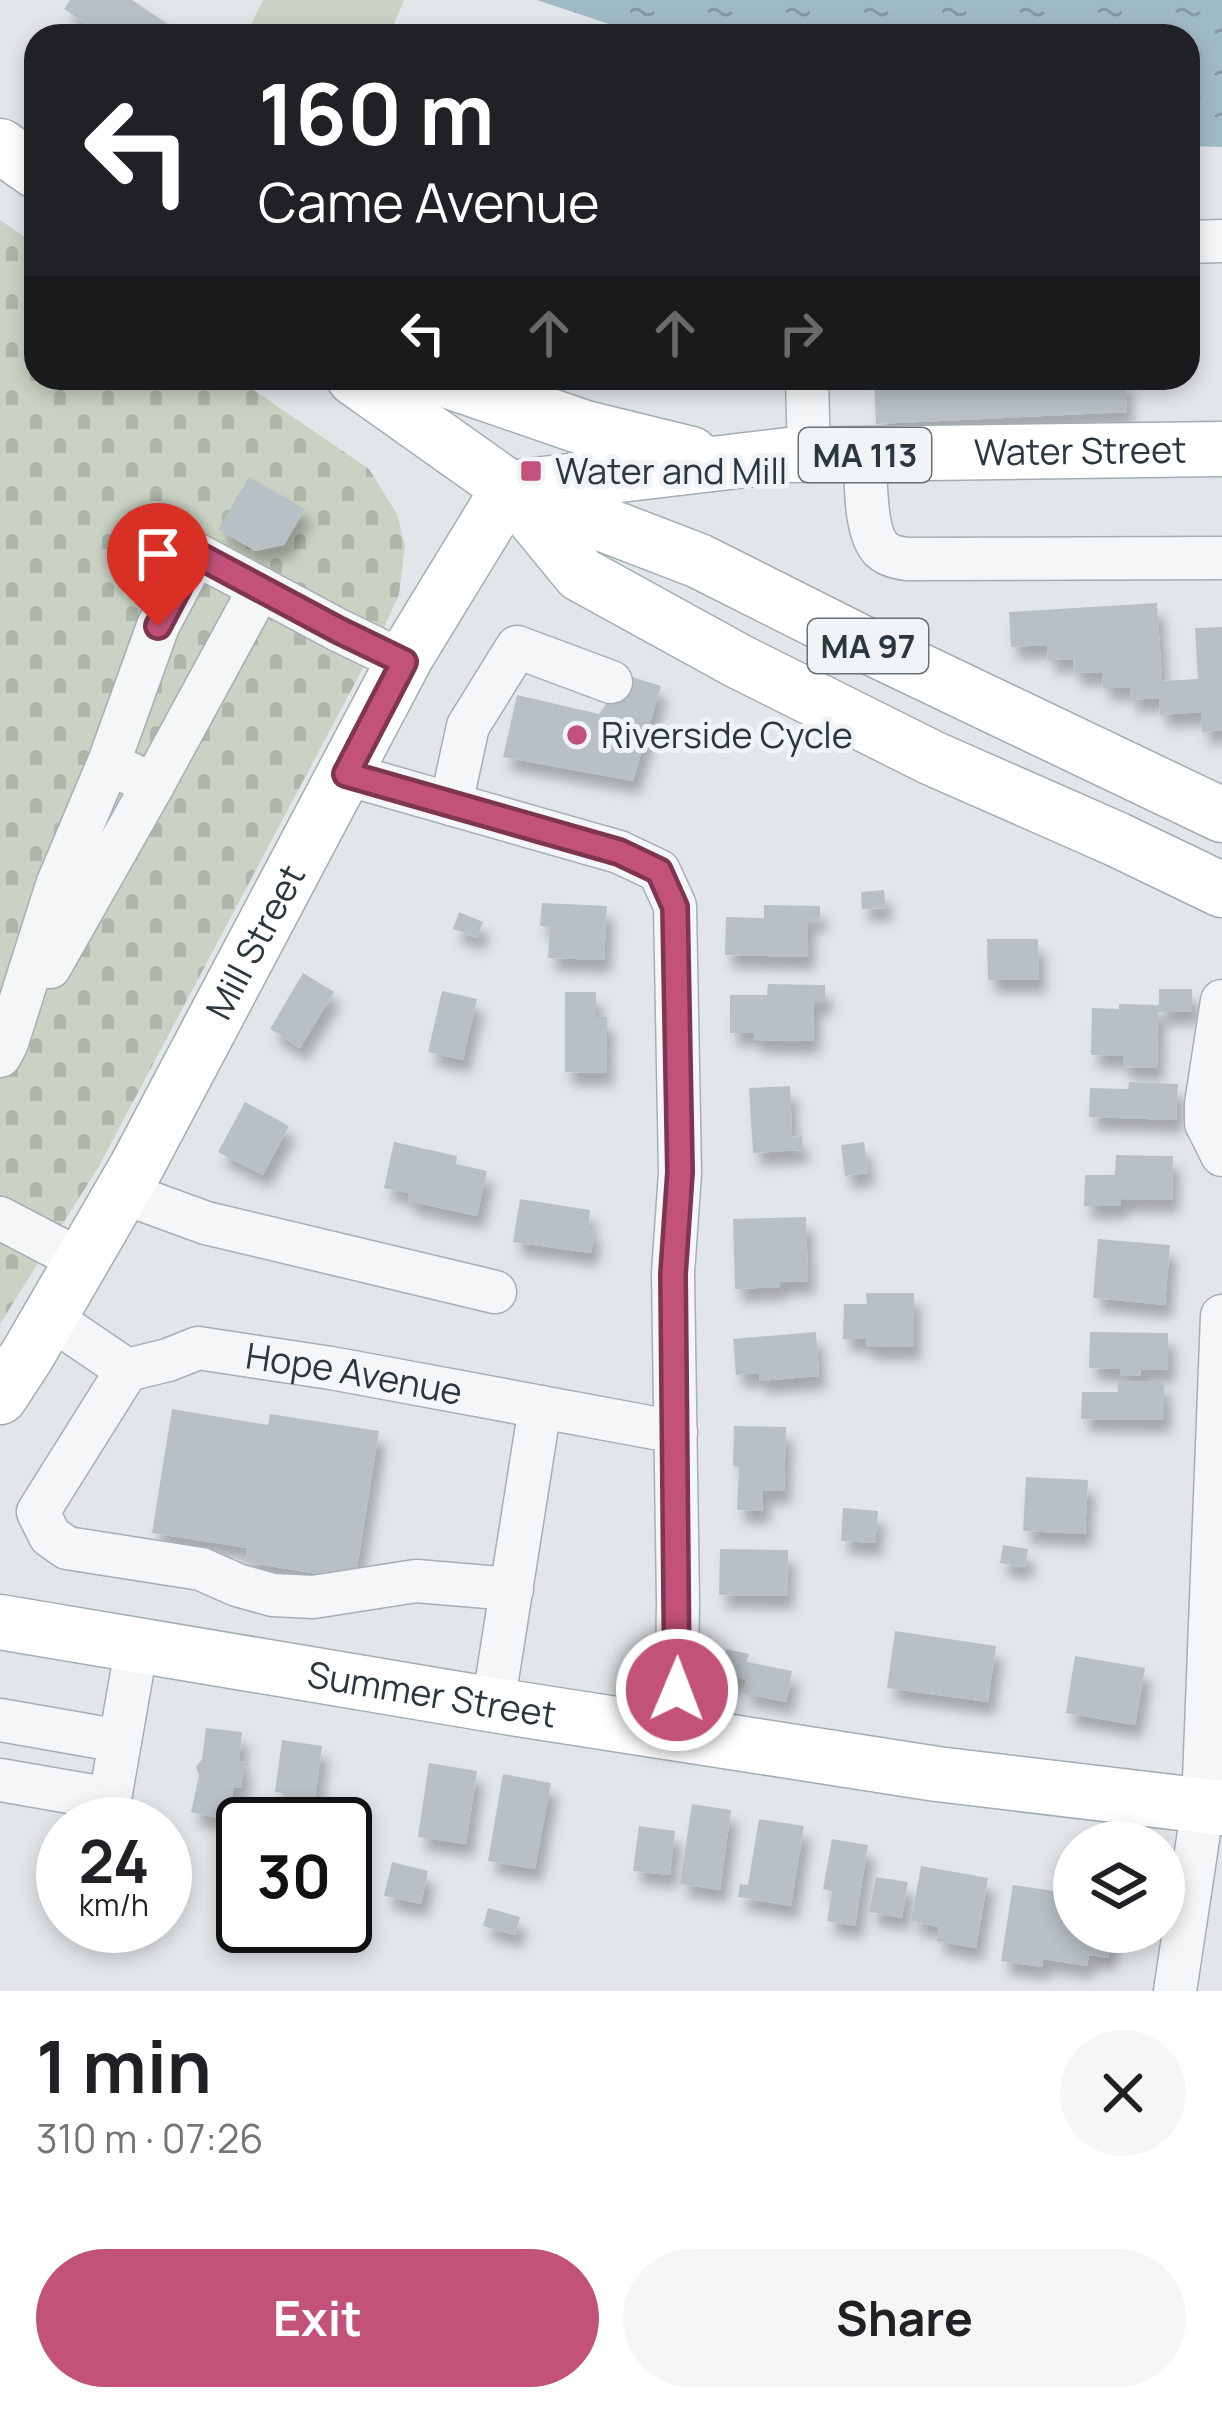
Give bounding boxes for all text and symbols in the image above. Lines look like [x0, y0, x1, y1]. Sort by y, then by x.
text: 160 m [258, 55, 495, 170]
icon: left [60, 72, 216, 228]
text: Came Avenue [258, 164, 599, 238]
icon: left [390, 300, 456, 366]
icon: ahead [516, 300, 582, 366]
icon: ahead [642, 300, 708, 366]
icon: right [768, 300, 834, 366]
street label: Water Street [973, 424, 1187, 476]
road number: MA 113 [799, 428, 931, 482]
place label: Water and Mill [555, 446, 787, 495]
marker: Water and Mill [518, 458, 544, 484]
pin [107, 503, 209, 626]
icon: arrive [125, 521, 191, 587]
road number: MA 97 [808, 619, 928, 673]
place label: Riverside Cycle [601, 710, 853, 759]
marker: Riverside Cycle [564, 722, 590, 748]
street label: Mill Street [194, 856, 316, 1028]
street label: Hope Avenue [243, 1331, 466, 1416]
position arrow [614, 1627, 740, 1753]
street label: Summer Street [304, 1649, 560, 1739]
speed limit sign: 30 [216, 1797, 372, 1953]
text: 24 [78, 1819, 150, 1901]
map controls [1053, 1821, 1185, 1953]
button: layers [1053, 1821, 1185, 1953]
text: km/h [79, 1884, 149, 1925]
text: 1 min [36, 2016, 212, 2115]
button: close [1060, 2030, 1186, 2156]
text: 310 m · 07:26 [36, 2111, 263, 2165]
button: Exit [36, 2249, 599, 2387]
button: Share [623, 2249, 1186, 2387]

